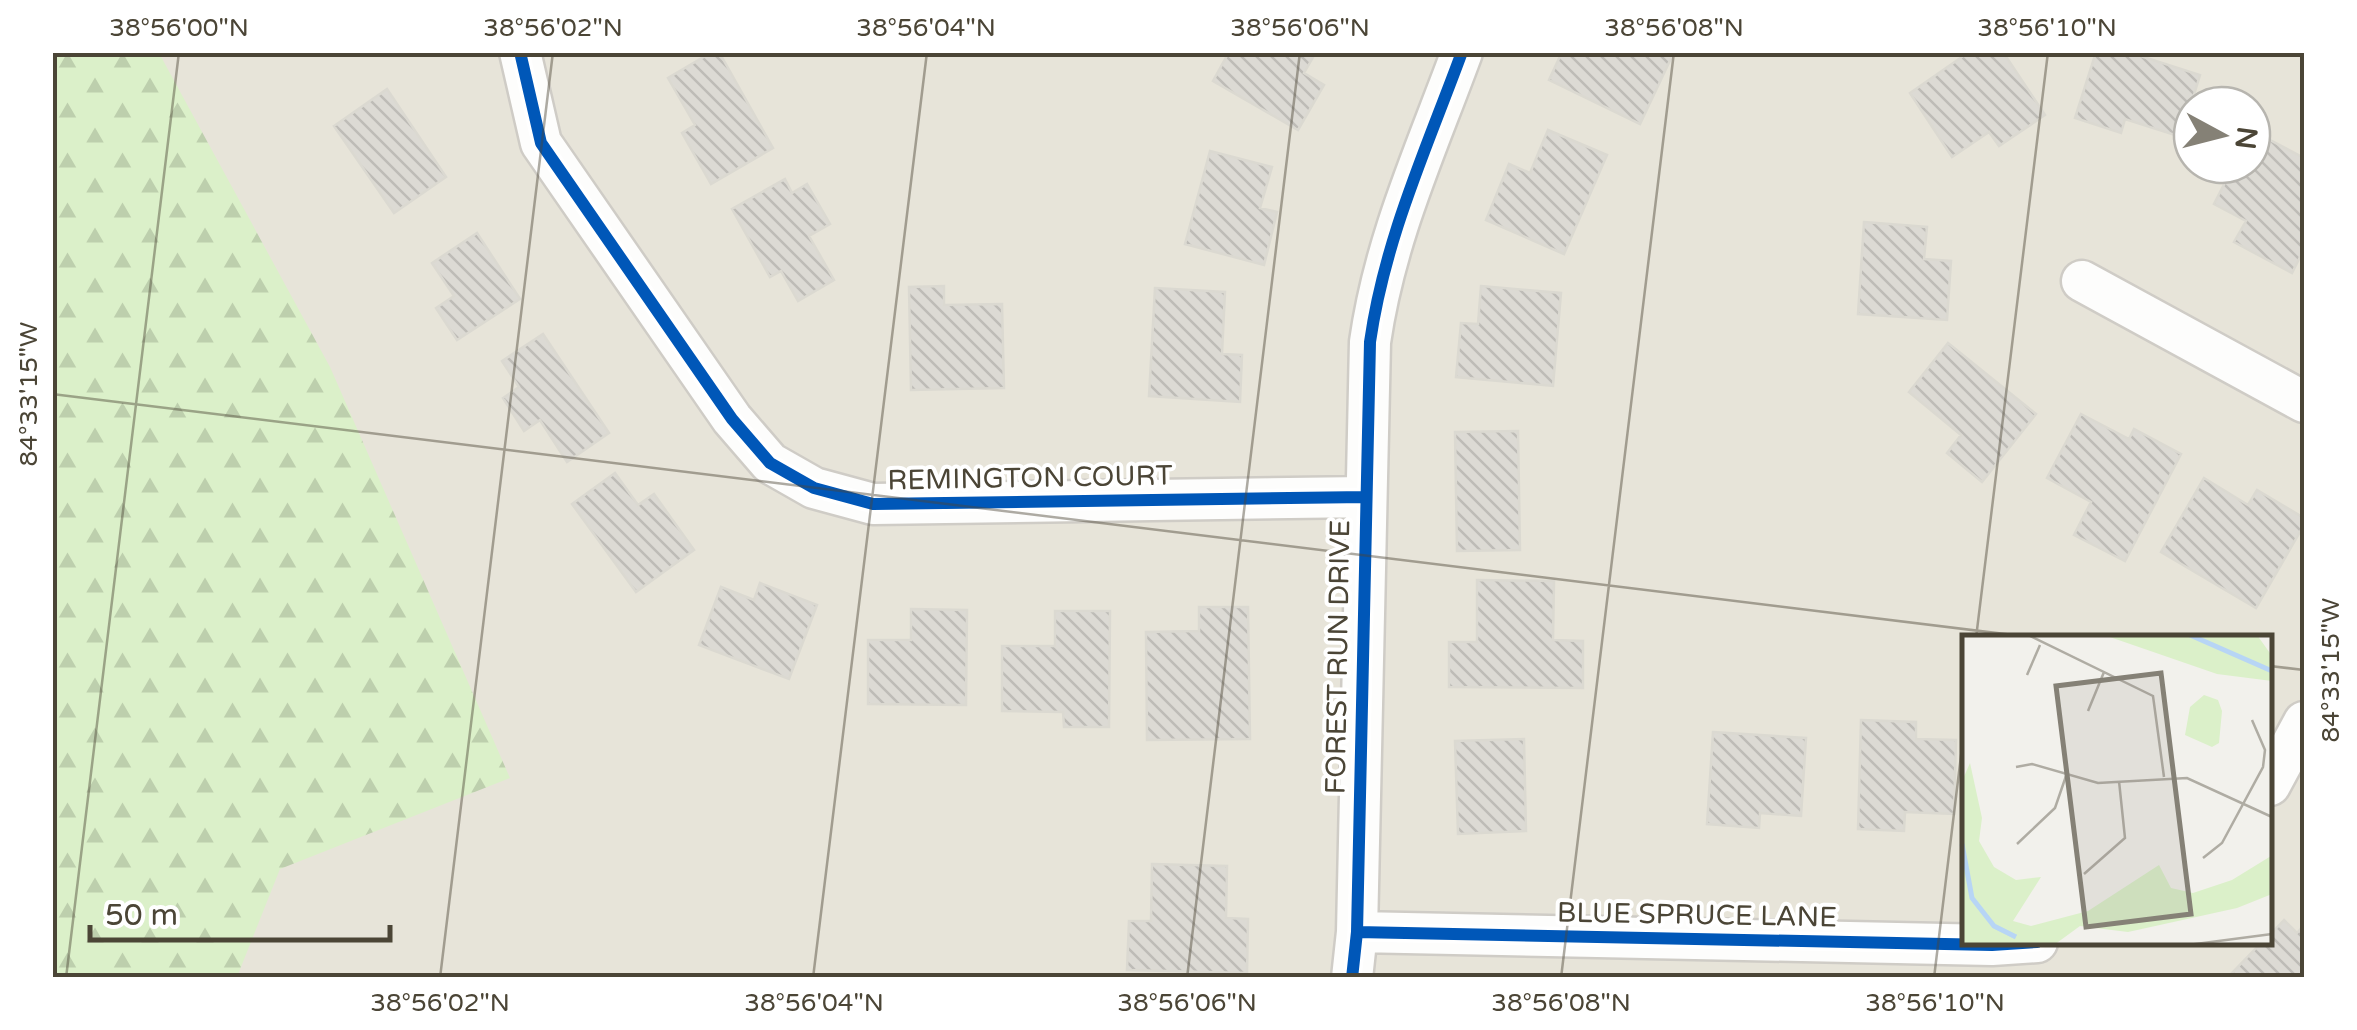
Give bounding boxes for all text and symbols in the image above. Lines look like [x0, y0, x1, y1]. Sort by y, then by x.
text: 38°56'00"N [109, 13, 249, 43]
text: 38°56'02"N [483, 13, 623, 43]
text: 38°56'04"N [856, 13, 996, 43]
text: 38°56'06"N [1230, 13, 1370, 43]
text: 38°56'08"N [1604, 13, 1744, 43]
text: 38°56'10"N [1977, 13, 2117, 43]
north arrow [2172, 85, 2272, 185]
text: N [2228, 125, 2264, 151]
text: 84°33'15"W [14, 322, 44, 466]
street label: REMINGTON COURT [887, 459, 1173, 497]
street label: FOREST RUN DRIVE [1319, 519, 1357, 795]
text: 84°33'15"W [2316, 598, 2346, 742]
inset map [1962, 635, 2272, 945]
scale bar [90, 880, 390, 942]
street label: BLUE SPRUCE LANE [1557, 896, 1837, 934]
text: 50 m [105, 897, 178, 934]
text: 38°56'02"N [370, 988, 510, 1018]
text: 38°56'04"N [744, 988, 884, 1018]
text: 38°56'06"N [1117, 988, 1257, 1018]
text: 38°56'08"N [1491, 988, 1631, 1018]
text: 38°56'10"N [1865, 988, 2005, 1018]

